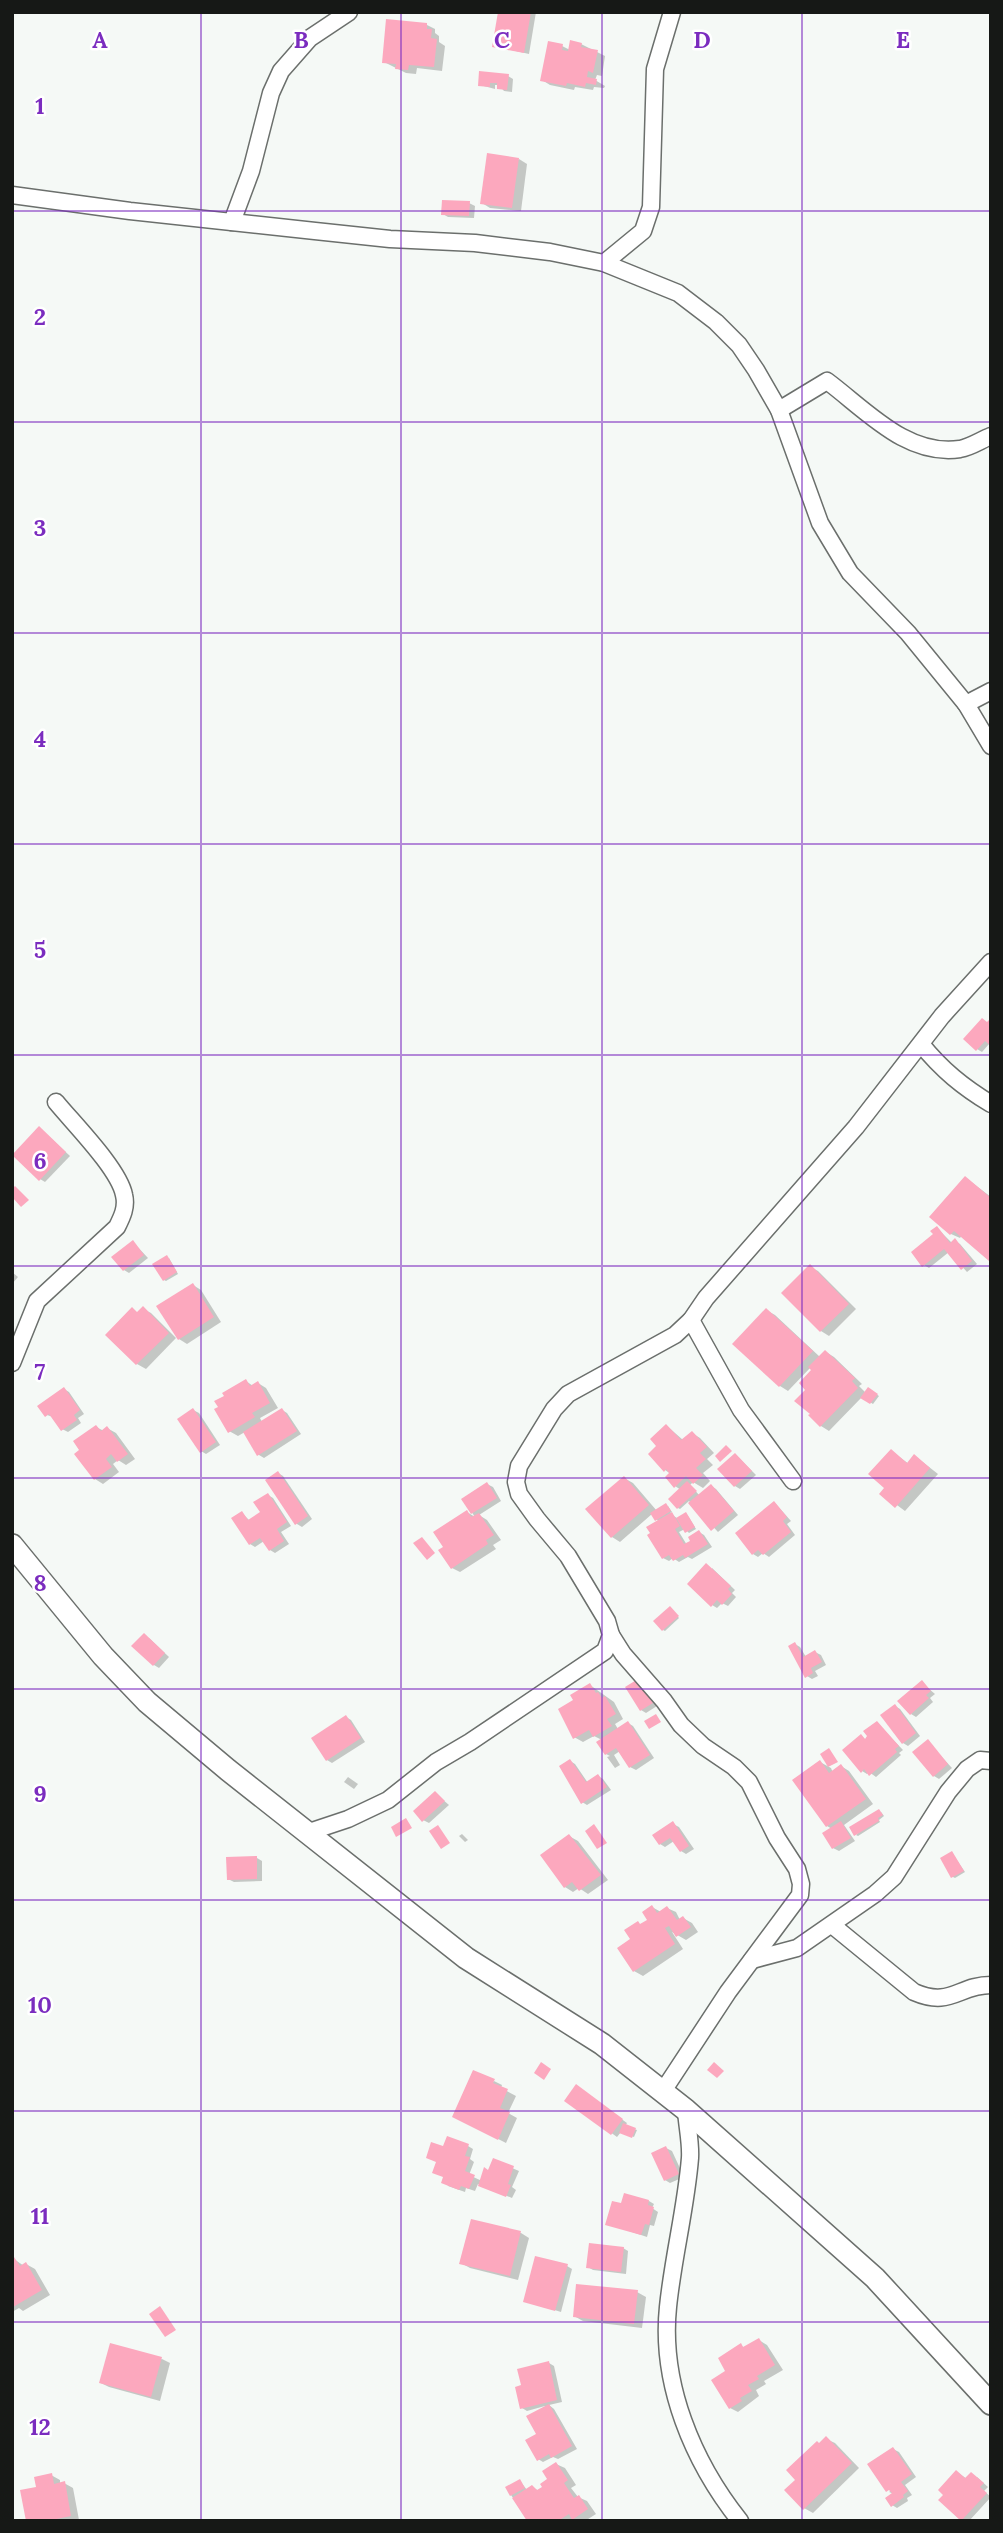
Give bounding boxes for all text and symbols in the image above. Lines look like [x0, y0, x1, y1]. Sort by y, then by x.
text: A [92, 25, 108, 54]
text: B [293, 25, 309, 54]
text: C [494, 25, 510, 54]
text: D [693, 25, 711, 54]
text: E [896, 25, 910, 54]
text: 1 [35, 91, 45, 120]
text: 2 [34, 302, 46, 331]
text: 3 [34, 513, 46, 542]
text: 4 [34, 724, 46, 753]
text: 5 [34, 935, 46, 964]
text: 6 [33, 1146, 47, 1175]
text: 7 [35, 1357, 46, 1386]
text: 8 [33, 1568, 47, 1597]
text: 9 [33, 1779, 47, 1808]
text: 10 [28, 1990, 52, 2019]
text: 11 [31, 2201, 49, 2230]
text: 12 [29, 2412, 51, 2441]

